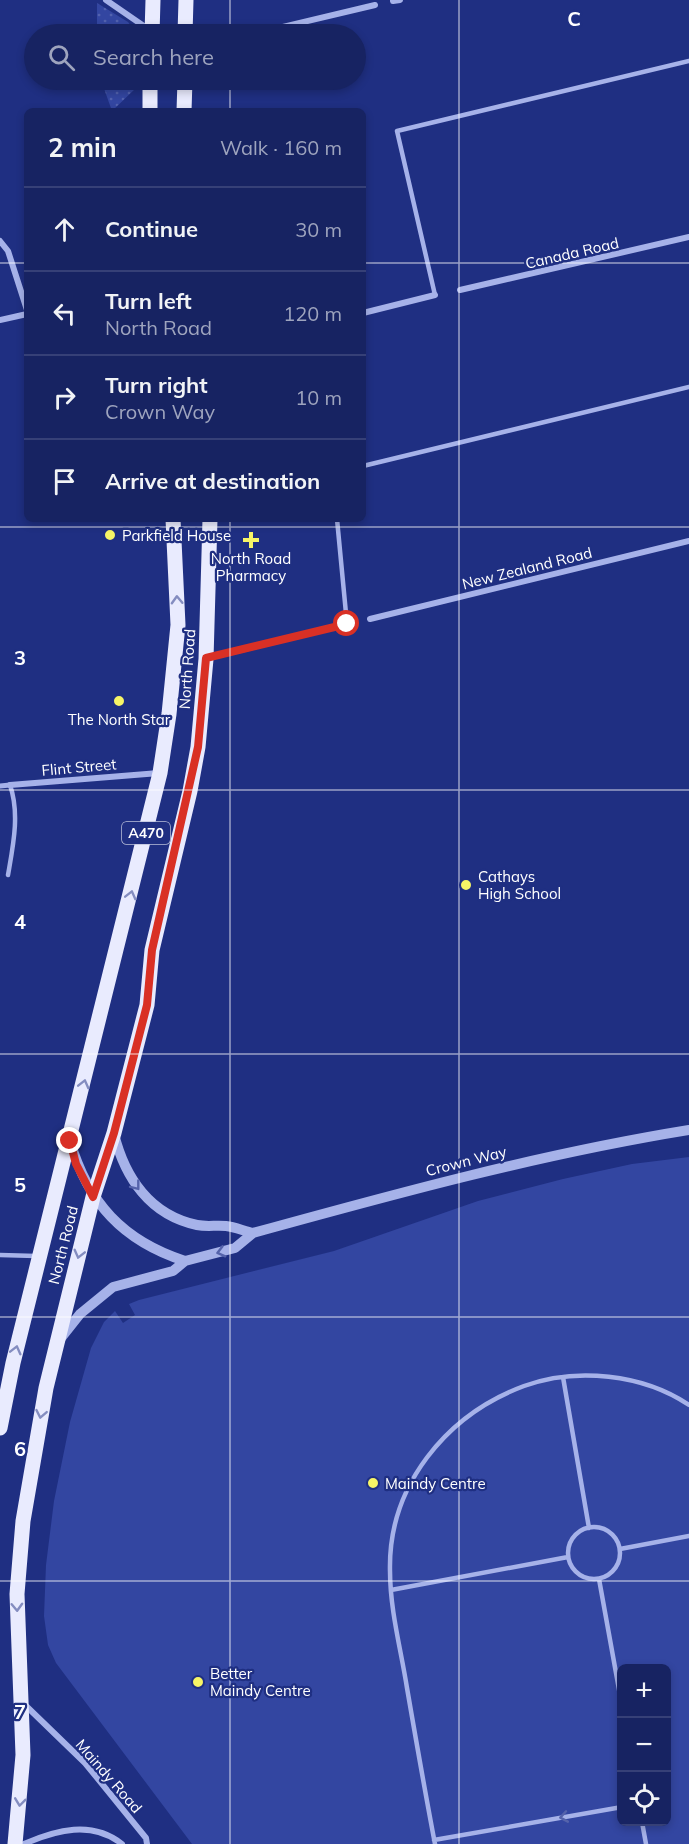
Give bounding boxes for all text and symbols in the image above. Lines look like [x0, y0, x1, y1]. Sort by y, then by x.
text: C [567, 6, 581, 31]
search box [24, 24, 366, 90]
icon: search [45, 41, 78, 74]
text: Search here [93, 43, 214, 71]
text: 2 min [48, 131, 117, 164]
text: Walk · 160 m [220, 135, 342, 160]
icon: ahead [48, 213, 81, 246]
text: Continue [105, 215, 198, 243]
text: 30 m [295, 217, 342, 242]
street label: Canada Road [523, 233, 621, 273]
text: Turn left [105, 287, 192, 315]
icon: left [48, 297, 81, 330]
text: 120 m [283, 301, 342, 326]
text: North Road [105, 315, 212, 340]
text: Turn right [105, 371, 208, 399]
icon: right [48, 381, 81, 414]
text: 10 m [295, 385, 342, 410]
text: Crown Way [105, 399, 215, 424]
icon: arrive [48, 465, 81, 498]
text: Arrive at destination [105, 467, 320, 495]
place label: Parkfield House [122, 526, 231, 545]
marker: Parkfield House [103, 528, 117, 542]
marker: North Road Pharmacy [244, 533, 258, 547]
street label: New Zealand Road [460, 543, 594, 593]
place label: North Road Pharmacy [211, 549, 291, 585]
one-way arrow [170, 595, 183, 604]
route start [333, 610, 359, 636]
street label: North Road [175, 628, 199, 710]
text: 3 [14, 645, 26, 670]
marker: The North Star [112, 694, 126, 708]
place label: The North Star [68, 710, 171, 729]
street label: Flint Street [41, 754, 117, 780]
road number: A470 [122, 822, 170, 844]
place label: Cathays High School [478, 867, 561, 903]
marker: Cathays High School [459, 878, 473, 892]
one-way arrow [123, 890, 136, 900]
text: 4 [14, 909, 26, 934]
one-way arrow [77, 1080, 89, 1090]
route end [56, 1127, 82, 1153]
street label: Crown Way [424, 1142, 508, 1180]
text: 5 [14, 1172, 26, 1197]
one-way arrow [129, 1180, 140, 1191]
street label: North Road [44, 1204, 82, 1286]
one-way arrow [216, 1244, 226, 1257]
one-way arrow [73, 1249, 86, 1259]
one-way arrow [9, 1345, 22, 1355]
one-way arrow [35, 1409, 48, 1419]
text: 6 [14, 1436, 26, 1461]
place label: Maindy Centre [385, 1474, 486, 1493]
marker: Maindy Centre [366, 1476, 380, 1490]
one-way arrow [11, 1603, 24, 1612]
place label: Better Maindy Centre [210, 1664, 311, 1700]
map controls [617, 1664, 671, 1826]
button: + [617, 1664, 671, 1718]
marker: Better Maindy Centre [191, 1675, 205, 1689]
text: 7 [14, 1699, 26, 1724]
button: − [617, 1718, 671, 1772]
street label: Maindy Road [72, 1735, 146, 1817]
button: locate [617, 1772, 671, 1826]
one-way arrow [14, 1797, 27, 1807]
one-way arrow [559, 1811, 569, 1823]

